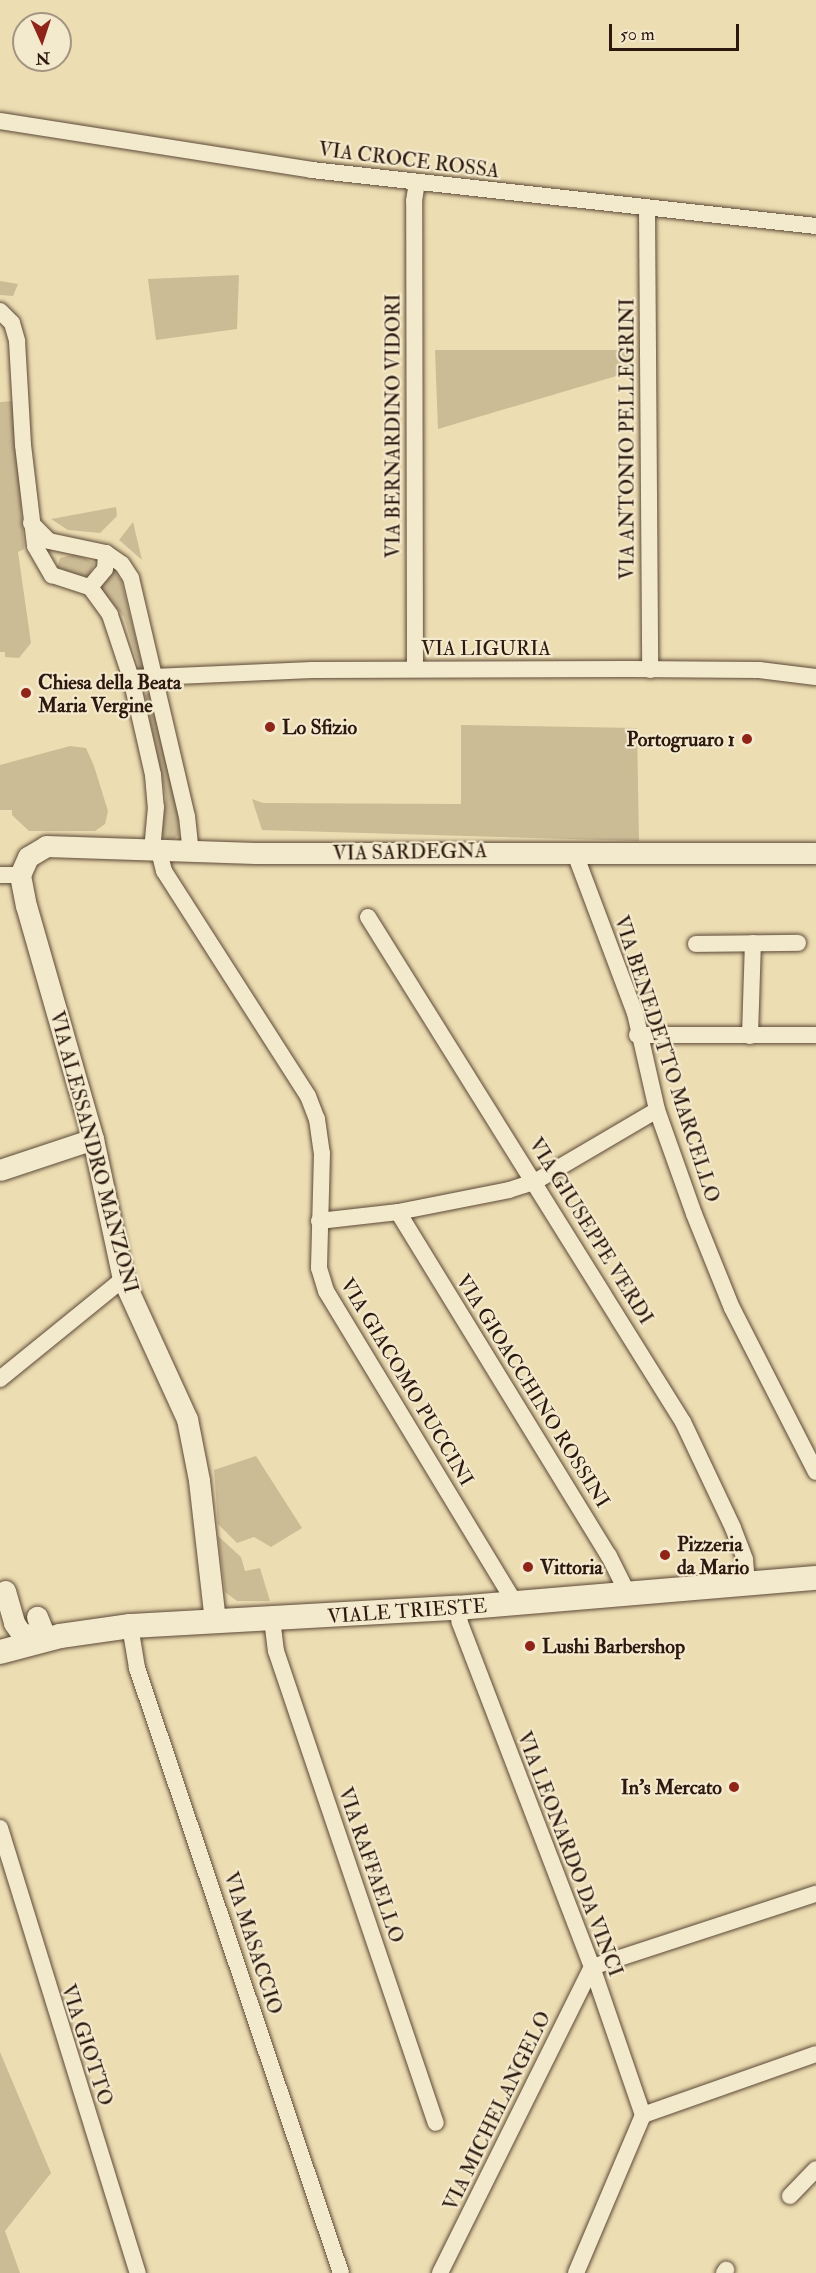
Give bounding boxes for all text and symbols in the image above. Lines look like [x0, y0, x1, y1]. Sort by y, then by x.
north arrow [12, 12, 72, 72]
scale bar [612, 12, 742, 50]
text: 50 m [620, 23, 655, 46]
text: N [35, 48, 51, 68]
street label: VIA CROCE ROSSA [317, 137, 501, 183]
street label: VIA BERNARDINO VIDORI [381, 294, 405, 558]
street label: VIA ANTONIO PELLEGRINI [615, 298, 639, 580]
street label: VIA LIGURIA [421, 636, 551, 660]
place label: Chiesa della Beata Maria Vergine [38, 670, 181, 717]
marker: Chiesa della Beata Maria Vergine [19, 686, 33, 700]
place label: Lo Sfizio [282, 715, 357, 739]
marker: Lo Sfizio [263, 720, 277, 734]
place label: Portogruaro 1 [627, 727, 735, 751]
marker: Portogruaro 1 [740, 732, 754, 746]
street label: VIA SARDEGNA [332, 839, 488, 865]
street label: VIA BENEDETTO MARCELLO [609, 913, 725, 1205]
street label: VIA ALESSANDRO MANZONI [45, 1008, 143, 1296]
street label: VIA GIUSEPPE VERDI [524, 1133, 658, 1329]
street label: VIA GIOACCHINO ROSSINI [451, 1270, 615, 1512]
street label: VIA GIACOMO PUCCINI [335, 1274, 479, 1490]
place label: Pizzeria da Mario [677, 1532, 749, 1579]
marker: Pizzeria da Mario [658, 1548, 672, 1562]
place label: Vittoria [540, 1555, 603, 1579]
marker: Vittoria [521, 1560, 535, 1574]
street label: VIALE TRIESTE [326, 1593, 488, 1629]
place label: Lushi Barbershop [542, 1634, 685, 1658]
marker: Lushi Barbershop [523, 1639, 537, 1653]
street label: VIA LEONARDO DA VINCI [512, 1728, 628, 1980]
place label: In's Mercato [621, 1775, 722, 1799]
marker: In's Mercato [727, 1780, 741, 1794]
street label: VIA RAFFAELLO [333, 1784, 409, 1946]
street label: VIA MASACCIO [219, 1869, 287, 2017]
street label: VIA GIOTTO [56, 1981, 118, 2109]
street label: VIA MICHELANGELO [438, 2007, 556, 2215]

